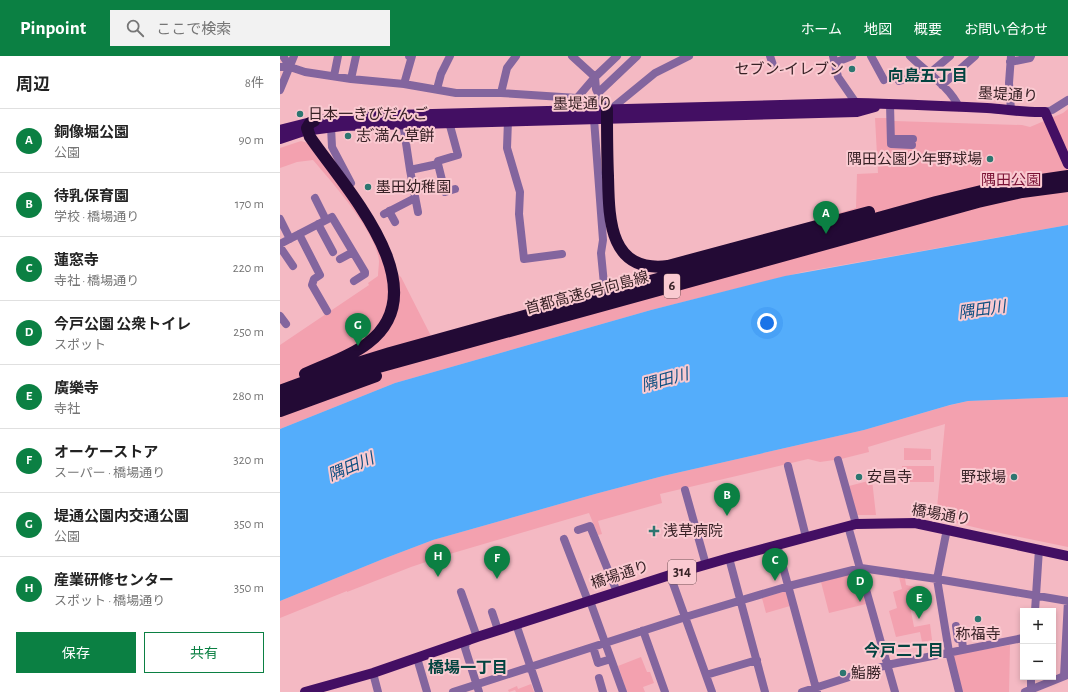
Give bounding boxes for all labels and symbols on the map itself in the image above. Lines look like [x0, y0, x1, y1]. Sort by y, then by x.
place label: セブン-イレブン [734, 61, 844, 77]
marker: セブン-イレブン [847, 64, 857, 74]
district label: 向島五丁目 [888, 67, 968, 84]
street label: 墨堤通り [978, 85, 1038, 104]
street label: 墨堤通り [553, 95, 613, 112]
place label: 日本一きびだんご [308, 106, 428, 122]
marker: 日本一きびだんご [295, 109, 305, 119]
place label: 志 ゙満ん草餅 [356, 127, 434, 144]
marker: 志 ゙満ん草餅 [343, 131, 353, 141]
place label: 隅田公園少年野球場 [847, 151, 982, 167]
marker: 隅田公園少年野球場 [985, 154, 995, 164]
park label: 隅田公園 [981, 172, 1041, 188]
place label: 墨田幼稚園 [376, 179, 451, 195]
marker: 墨田幼稚園 [363, 182, 373, 192]
pin: A [813, 201, 839, 234]
street label: 首都高速6号向島線 [523, 268, 650, 317]
road number: 6 [664, 274, 680, 298]
water label: 隅田川 [957, 298, 1009, 321]
pin: G [345, 313, 371, 346]
your location [757, 313, 777, 333]
water label: 隅田川 [640, 366, 692, 394]
water label: 隅田川 [326, 449, 378, 484]
place label: 安昌寺 [867, 469, 912, 485]
place label: 野球場 [961, 469, 1006, 485]
marker: 安昌寺 [854, 472, 864, 482]
marker: 野球場 [1009, 472, 1019, 482]
pin: B [714, 483, 740, 516]
street label: 橋場通り [910, 501, 972, 528]
place label: 浅草病院 [663, 522, 723, 539]
marker: 浅草病院 [648, 525, 660, 537]
pin: H [425, 544, 451, 577]
pin: F [484, 546, 510, 579]
pin: C [762, 548, 788, 581]
street label: 橋場通り [589, 558, 651, 591]
road number: 314 [668, 560, 696, 584]
pin: D [847, 569, 873, 602]
pin: E [906, 586, 932, 619]
marker: 称福寺 [973, 614, 983, 624]
place label: 称福寺 [955, 626, 1001, 642]
district label: 今戸二丁目 [864, 642, 944, 659]
district label: 橋場一丁目 [428, 659, 508, 676]
place label: 鮨勝 [851, 665, 881, 681]
marker: 鮨勝 [838, 668, 848, 678]

